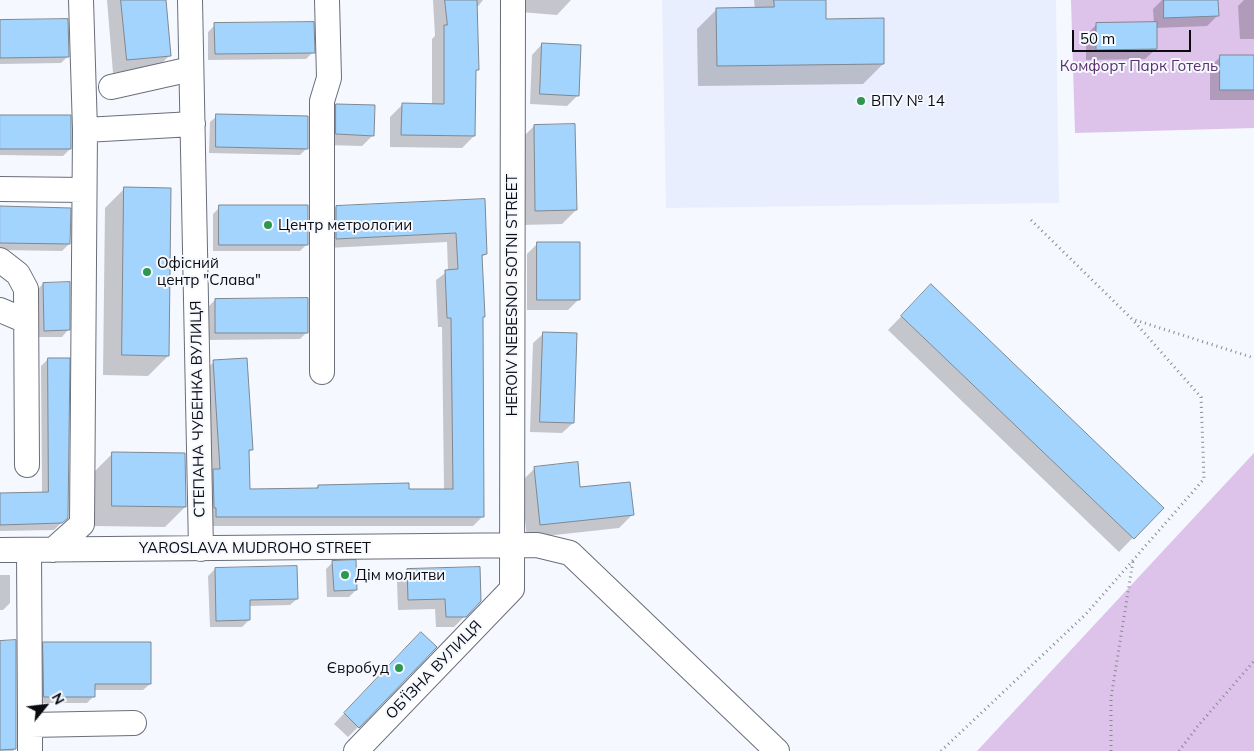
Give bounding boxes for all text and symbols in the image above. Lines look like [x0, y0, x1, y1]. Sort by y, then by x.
scale bar [1074, 20, 1193, 52]
text: 50 m [1080, 29, 1115, 48]
park label: Комфорт Парк Готель [1060, 57, 1218, 75]
place label: ВПУ № 14 [871, 92, 945, 110]
marker: ВПУ № 14 [855, 95, 867, 107]
street label: HEROIV NEBESNOI SOTNI STREET [503, 174, 521, 416]
place label: Центр метрологии [278, 216, 412, 234]
marker: Центр метрологии [262, 219, 274, 231]
place label: Офісний центр "Слава" [157, 254, 261, 289]
marker: Офісний центр "Слава" [141, 266, 153, 278]
street label: СТЕПАНА ЧУБЕНКА ВУЛИЦЯ [187, 300, 209, 518]
street label: YAROSLAVA MUDROHO STREET [139, 539, 371, 557]
place label: Дім молитви [355, 566, 445, 584]
marker: Дім молитви [339, 569, 351, 581]
street label: ОБ’ЇЗНА ВУЛИЦЯ [382, 617, 486, 723]
place label: Євробуд [327, 659, 389, 677]
marker: Євробуд [393, 662, 405, 674]
north arrow [20, 681, 70, 731]
text: N [48, 690, 69, 708]

